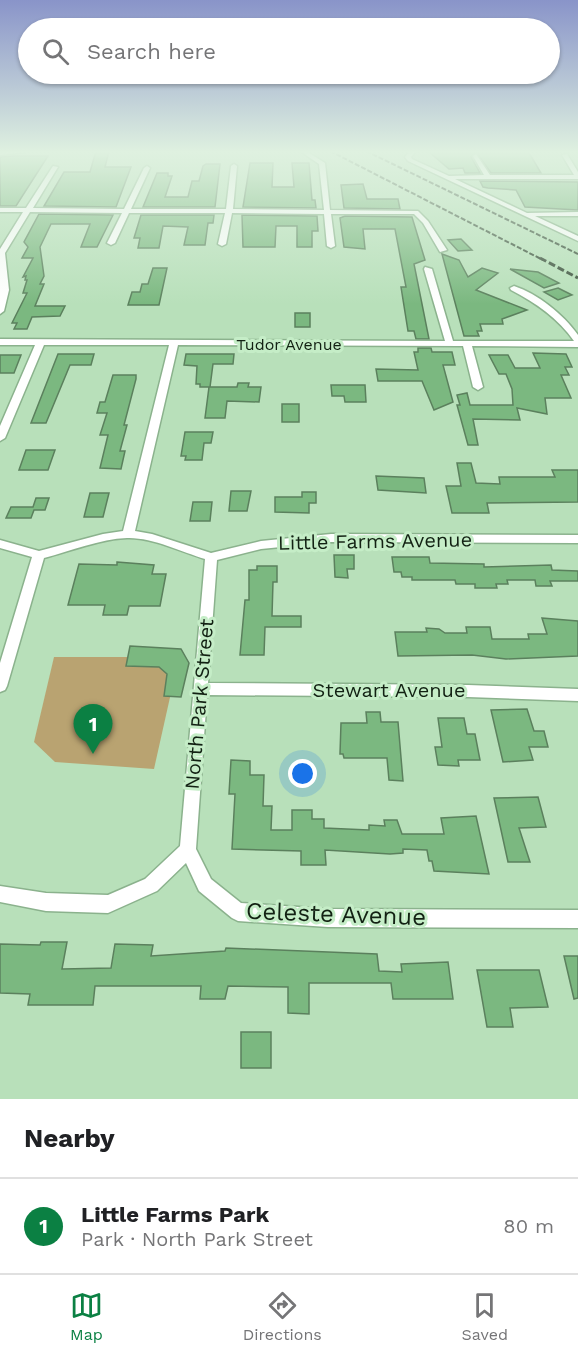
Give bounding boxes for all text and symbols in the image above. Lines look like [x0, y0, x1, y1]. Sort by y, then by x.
search box [18, 18, 560, 84]
icon: search [39, 35, 72, 68]
text: Search here [87, 39, 216, 64]
street label: Tudor Avenue [236, 335, 342, 354]
street label: Little Farms Avenue [278, 527, 472, 555]
street label: North Park Street [180, 617, 218, 790]
street label: Stewart Avenue [312, 678, 466, 702]
pin: 1 [74, 704, 112, 754]
your location [288, 759, 317, 788]
street label: Celeste Avenue [245, 897, 427, 931]
text: Nearby [24, 1123, 115, 1153]
text: Little Farms Park [81, 1202, 269, 1227]
text: 1 [39, 1214, 48, 1238]
text: 80 m [503, 1214, 554, 1238]
text: Park · North Park Street [81, 1227, 313, 1251]
tab: Map [70, 1289, 103, 1344]
tab: Directions [243, 1289, 322, 1344]
tab: Saved [462, 1289, 508, 1344]

